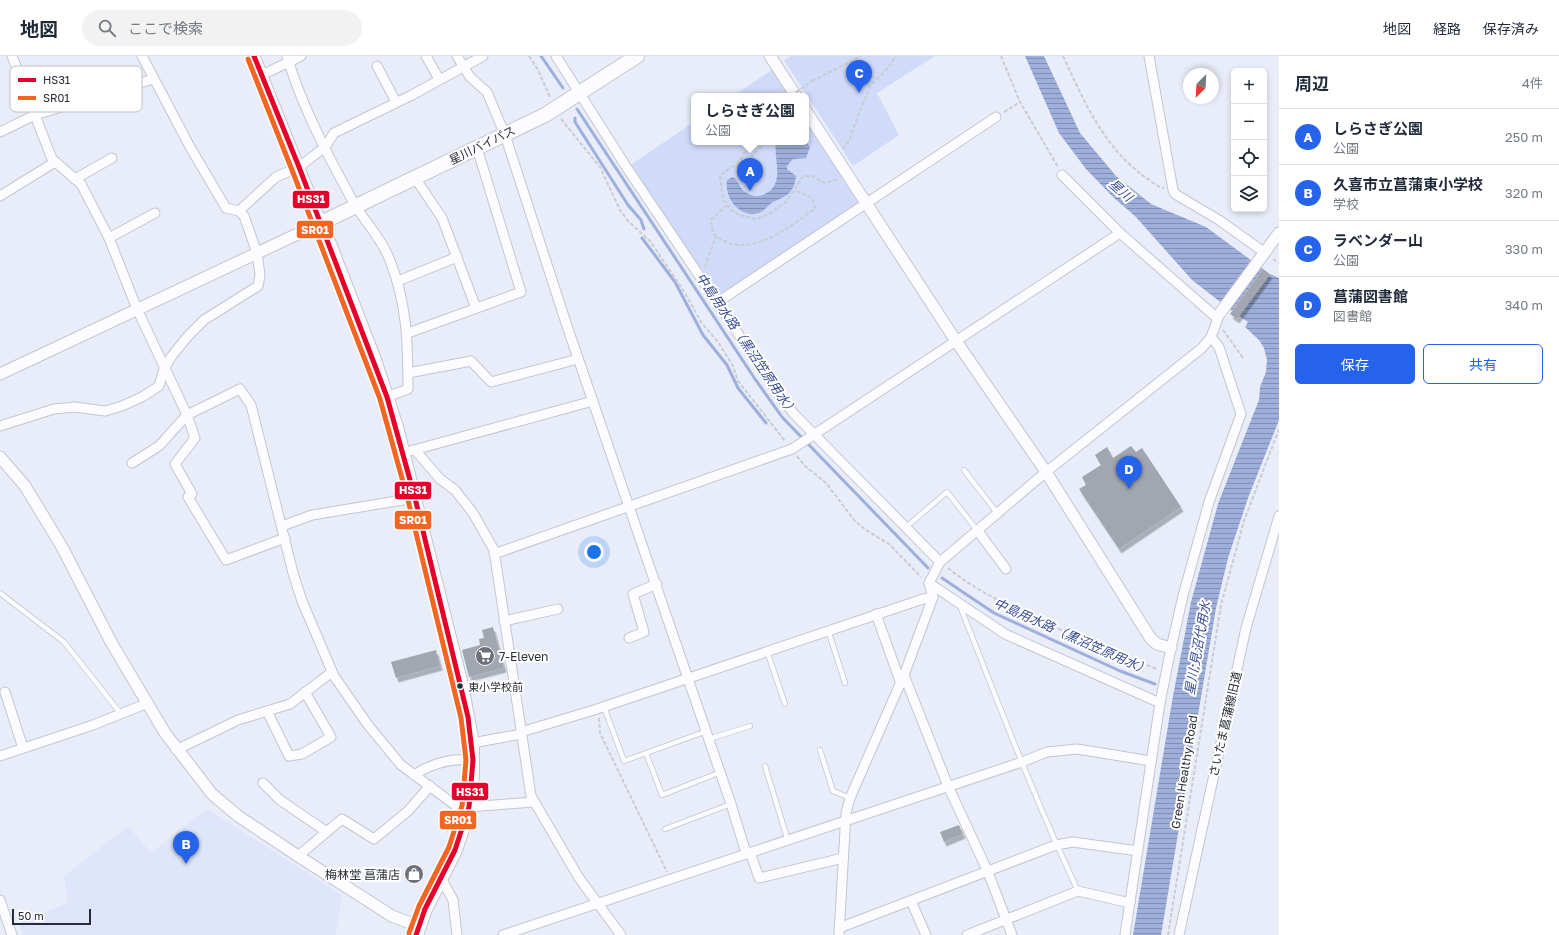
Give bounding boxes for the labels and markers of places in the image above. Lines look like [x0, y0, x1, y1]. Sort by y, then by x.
pin: C [846, 60, 872, 93]
pin: A [737, 158, 763, 191]
pin: D [1116, 456, 1142, 489]
supermarket icon: 7-Eleven [474, 645, 496, 667]
place label: 7-Eleven [499, 649, 549, 664]
place label: 東小学校前 [468, 680, 523, 693]
marker: 東小学校前 [455, 681, 465, 691]
pin: B [173, 831, 199, 864]
shop icon: 梅林堂 菖蒲店 [403, 863, 425, 885]
place label: 梅林堂 菖蒲店 [325, 867, 400, 882]

